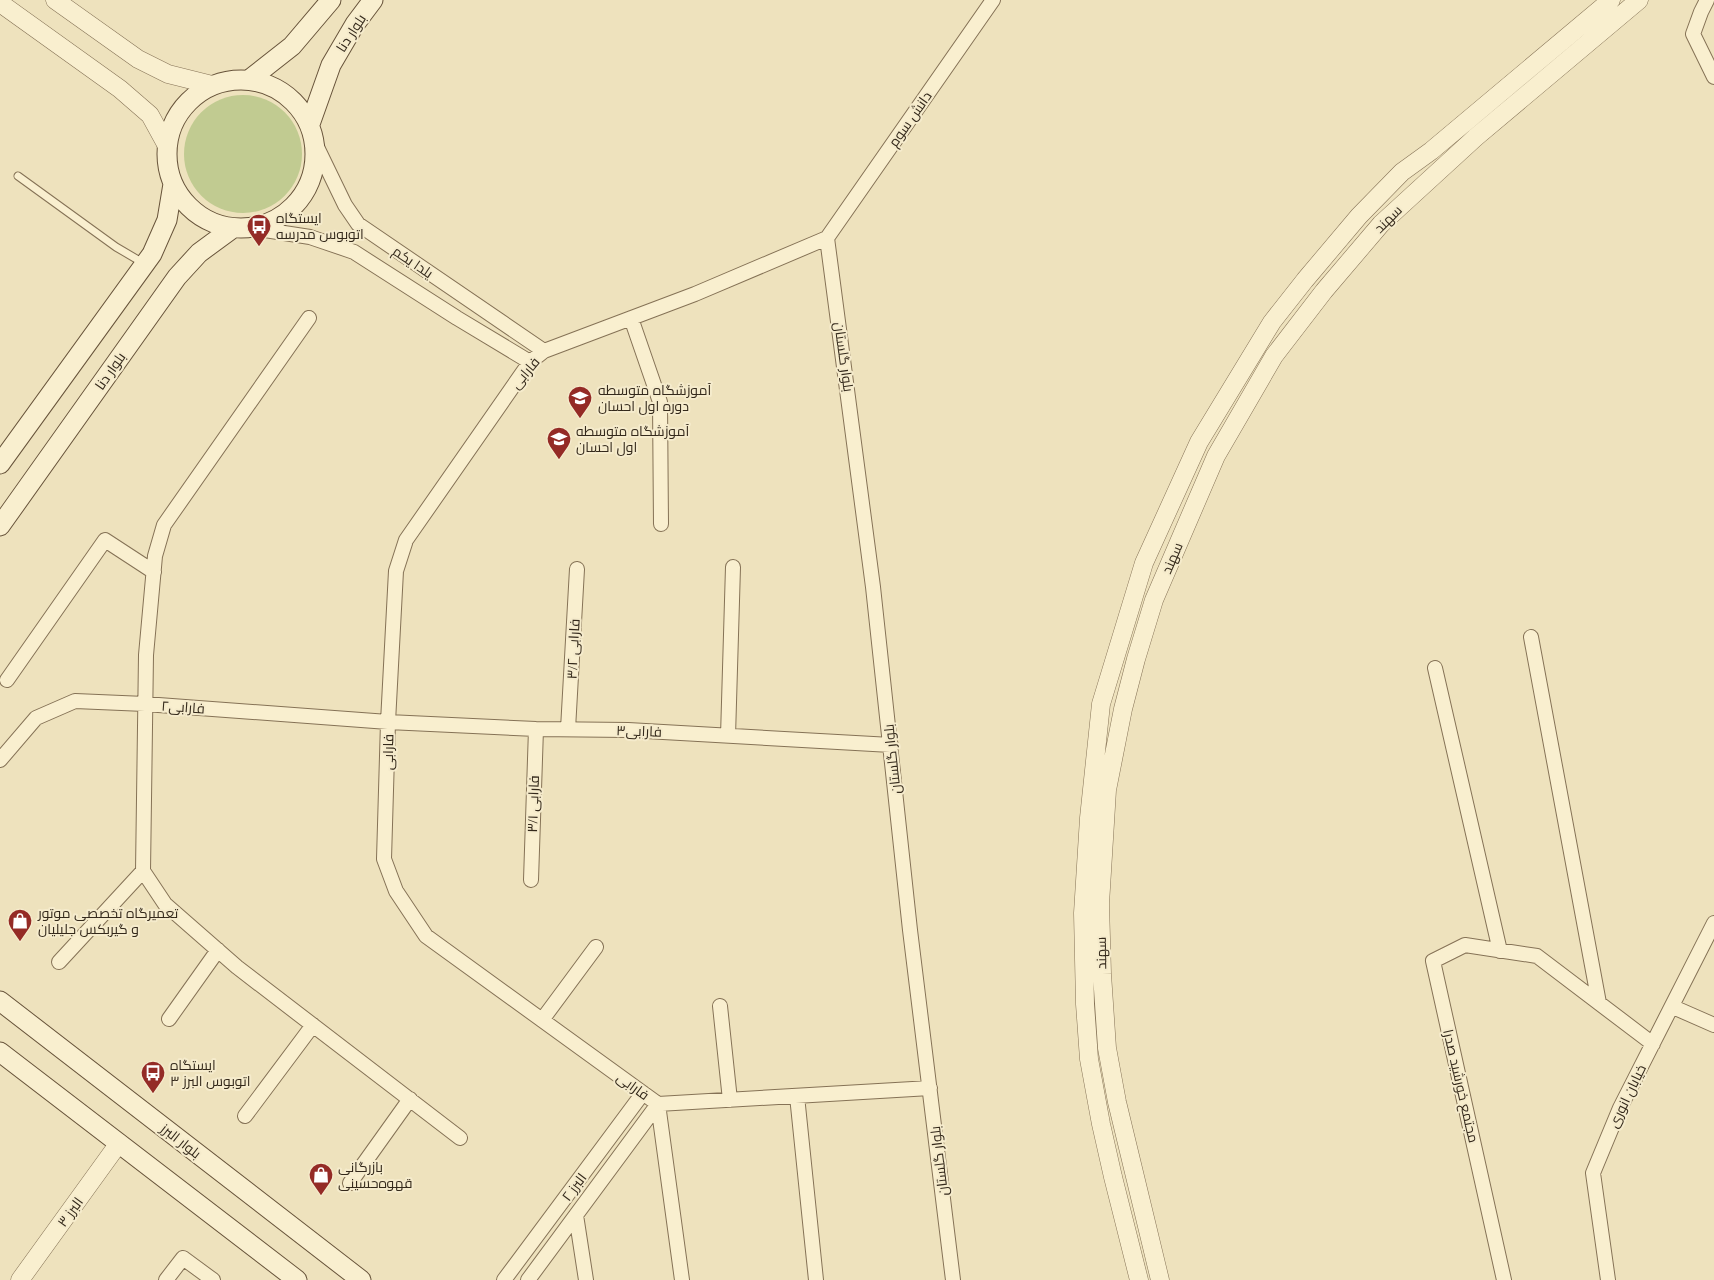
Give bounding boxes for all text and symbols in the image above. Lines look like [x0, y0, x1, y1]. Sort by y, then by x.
street label: بلوار دنا [334, 12, 369, 55]
street label: دانش سوم [886, 89, 936, 151]
street label: سهند [1372, 203, 1405, 236]
place label: ایستگاه اتوبوس مدرسه [276, 211, 364, 242]
bus stop icon: ایستگاه اتوبوس مدرسه [246, 213, 272, 247]
street label: یلدا یکم [389, 244, 436, 283]
street label: بلوار گلستان [831, 321, 856, 393]
street label: بلوار دنا [92, 350, 129, 393]
street label: فارابی [508, 355, 543, 392]
place label: آموزشگاه متوسطه دوره اول احسان [598, 383, 711, 415]
school or university icon: آموزشگاه متوسطه دوره اول احسان [567, 385, 593, 419]
place label: آموزشگاه متوسطه اول احسان [576, 424, 689, 456]
school or university icon: آموزشگاه متوسطه اول احسان [546, 426, 572, 460]
street label: سهند [1159, 540, 1186, 576]
street label: فارابی ۳/۲ [564, 618, 583, 680]
street label: فارابی۲ [161, 698, 205, 717]
street label: فارابی۳ [616, 723, 662, 740]
street label: بلوار گلستان [881, 723, 904, 795]
street label: فارابی [381, 734, 396, 770]
street label: فارابی ۳/۱ [525, 775, 542, 833]
place label: تعمیرگاه تخصصی موتور و گیربکس جلیلیان [37, 906, 178, 937]
shop icon: تعمیرگاه تخصصی موتور و گیربکس جلیلیان [7, 908, 33, 942]
street label: سهند [1094, 937, 1109, 969]
street label: مجتمع خورشید صدرا [1439, 1028, 1481, 1145]
place label: ایستگاه اتوبوس البرز ۳ [170, 1058, 250, 1089]
bus stop icon: ایستگاه اتوبوس البرز ۳ [140, 1060, 166, 1094]
street label: خیابان انوری [1606, 1062, 1649, 1130]
street label: فارابی [614, 1070, 652, 1103]
street label: بلوار البرز [157, 1120, 204, 1162]
street label: بلوار گلستان [928, 1125, 951, 1197]
place label: بازرگانی قهوه‌حسینی [338, 1160, 412, 1191]
shop icon: بازرگانی قهوه‌حسینی [308, 1162, 334, 1196]
street label: البرز ۲ [559, 1171, 590, 1204]
street label: البرز ۳ [55, 1195, 86, 1230]

